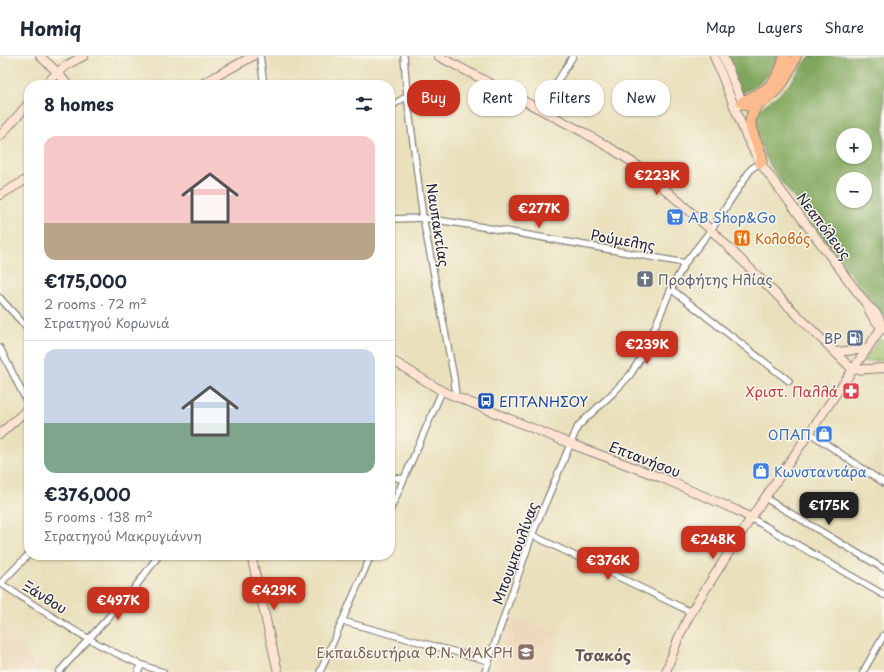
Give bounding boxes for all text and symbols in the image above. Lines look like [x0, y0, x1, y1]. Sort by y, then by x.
text: Homiq [20, 14, 81, 42]
text: Map [706, 17, 736, 38]
text: Layers [758, 17, 803, 38]
text: Share [825, 17, 864, 38]
chip: Buy [407, 80, 460, 116]
chip: Rent [468, 80, 527, 116]
chip: Filters [535, 80, 604, 116]
chip: New [612, 80, 670, 116]
text: 8 homes [44, 91, 114, 117]
icon: filters [353, 93, 375, 115]
map controls [836, 128, 872, 208]
button: + [836, 128, 872, 164]
icon: home [174, 162, 246, 234]
pin: €223K [629, 162, 685, 196]
text: €223K [634, 165, 680, 184]
button: − [836, 172, 872, 208]
street label: Ναυπακτίας [421, 182, 455, 268]
street label: Νεαπόλεως [792, 188, 856, 264]
pin: €277K [511, 195, 567, 229]
text: €277K [518, 198, 560, 217]
supermarket icon: ΑΒ Shop&Go [665, 207, 685, 227]
place label: ΑΒ Shop&Go [688, 207, 776, 228]
street label: Ρούμελης [589, 224, 657, 256]
restaurant icon: Κολοβός [732, 228, 752, 248]
place label: Κολοβός [755, 228, 810, 249]
text: €175,000 [44, 268, 127, 294]
church icon: Προφήτης Ηλίας [635, 269, 655, 289]
place label: Προφήτης Ηλίας [658, 269, 773, 290]
text: 2 rooms · 72 m² [44, 294, 147, 313]
text: Στρατηγού Κορωνιά [44, 313, 170, 332]
place label: BP [824, 328, 842, 349]
fuel station icon: BP [845, 328, 865, 348]
pin: €239K [619, 331, 675, 365]
text: €239K [625, 334, 669, 353]
icon: home [174, 375, 246, 447]
place label: Χριστ. Παλλά [745, 381, 838, 402]
pharmacy icon: Χριστ. Παλλά [841, 381, 861, 401]
bus stop icon: ΕΠΤΑΝΗΣΟΥ [476, 391, 496, 411]
place label: ΕΠΤΑΝΗΣΟΥ [499, 391, 589, 412]
place label: ΟΠΑΠ [768, 424, 811, 445]
shop icon: ΟΠΑΠ [814, 424, 834, 444]
street label: Επτανήσου [606, 436, 684, 482]
shop icon: Κωνσταντάρα [751, 461, 771, 481]
place label: Κωνσταντάρα [774, 461, 867, 482]
text: €376,000 [44, 481, 131, 507]
pin: €175K [801, 492, 857, 526]
text: €175K [808, 495, 850, 514]
street label: Μπουμπουλίνας [487, 499, 543, 607]
text: 5 rooms · 138 m² [44, 507, 153, 526]
text: Στρατηγού Μακρυγιάννη [44, 526, 202, 545]
pin: €248K [685, 526, 741, 560]
text: €248K [690, 529, 736, 548]
pin: €376K [580, 547, 636, 581]
text: €376K [586, 550, 630, 569]
street label: Ξάνθου [19, 575, 71, 619]
pin: €429K [246, 577, 302, 611]
text: €429K [251, 580, 297, 599]
pin: €497K [90, 587, 146, 621]
text: €497K [96, 590, 140, 609]
place label: Εκπαιδευτήρια Φ.Ν. ΜΑΚΡΗ [317, 642, 513, 663]
school or university icon: Εκπαιδευτήρια Φ.Ν. ΜΑΚΡΗ [516, 642, 536, 662]
district label: Τσακός [575, 643, 631, 666]

